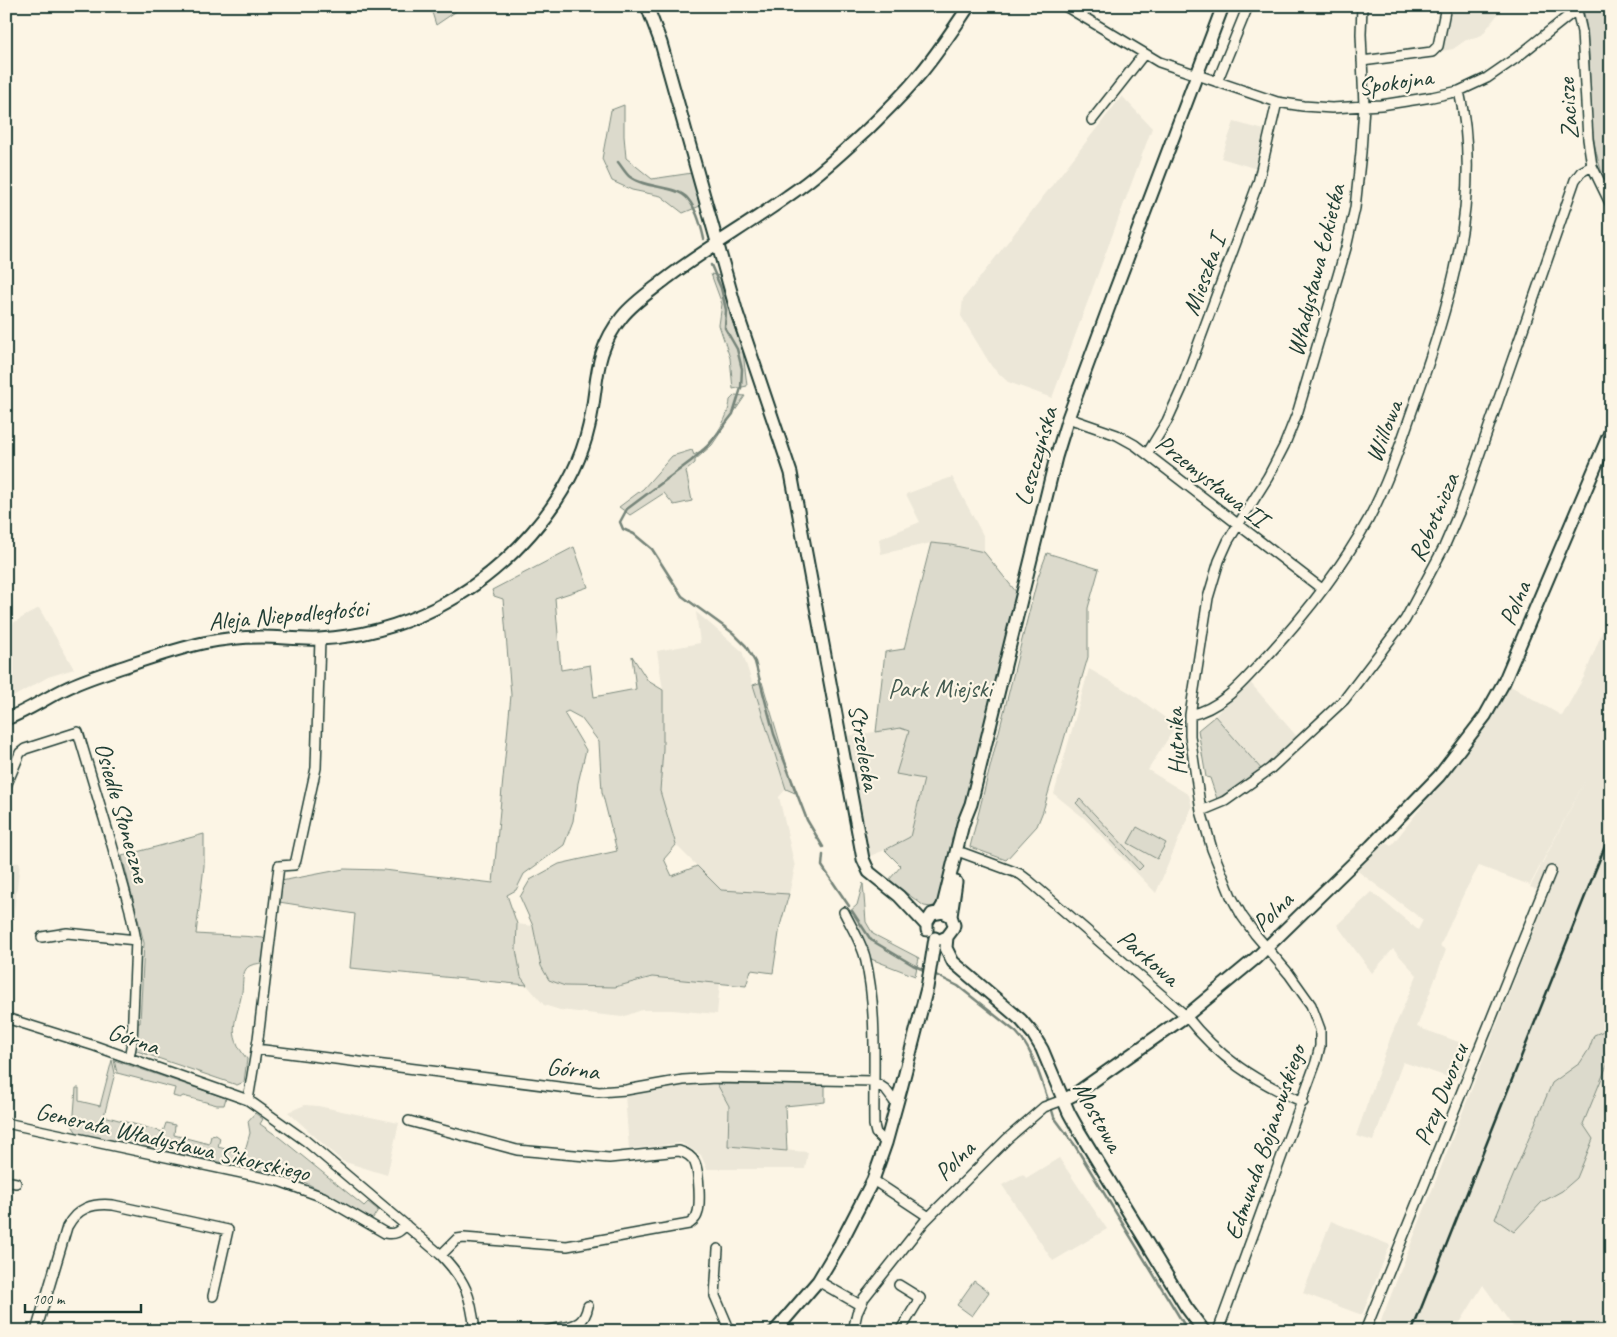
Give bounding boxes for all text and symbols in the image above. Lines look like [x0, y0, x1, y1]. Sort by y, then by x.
street label: Spokojna [1356, 61, 1437, 103]
street label: Zacisze [1550, 75, 1586, 141]
street label: Władysława Łokietka [1279, 179, 1353, 360]
street label: Mieszka I [1175, 225, 1235, 320]
street label: Willowa [1358, 393, 1411, 467]
street label: Leszczyńska [1007, 401, 1066, 509]
street label: Przemysława II [1149, 427, 1278, 538]
street label: Robotnicza [1401, 466, 1468, 567]
street label: Polna [1491, 575, 1539, 630]
street label: Aleja Niepodległości [207, 592, 372, 638]
park label: Park Miejski [888, 673, 995, 705]
street label: Strzelecka [841, 702, 888, 795]
street label: Hutnika [1158, 705, 1194, 776]
street label: Osiedle Słoneczne [87, 739, 158, 888]
street label: Polna [1245, 883, 1301, 939]
street label: Parkowa [1111, 922, 1188, 995]
street label: Górna [104, 1015, 166, 1063]
street label: Przy Dworcu [1406, 1037, 1476, 1150]
street label: Edmunda Bojanowskiego [1217, 1038, 1314, 1244]
street label: Górna [545, 1050, 603, 1088]
street label: Mostowa [1066, 1076, 1132, 1160]
street label: Generała Władysława Sikorskiego [33, 1095, 314, 1189]
street label: Polna [927, 1132, 983, 1188]
scale bar [25, 1282, 141, 1314]
text: 100 m [32, 1290, 66, 1309]

